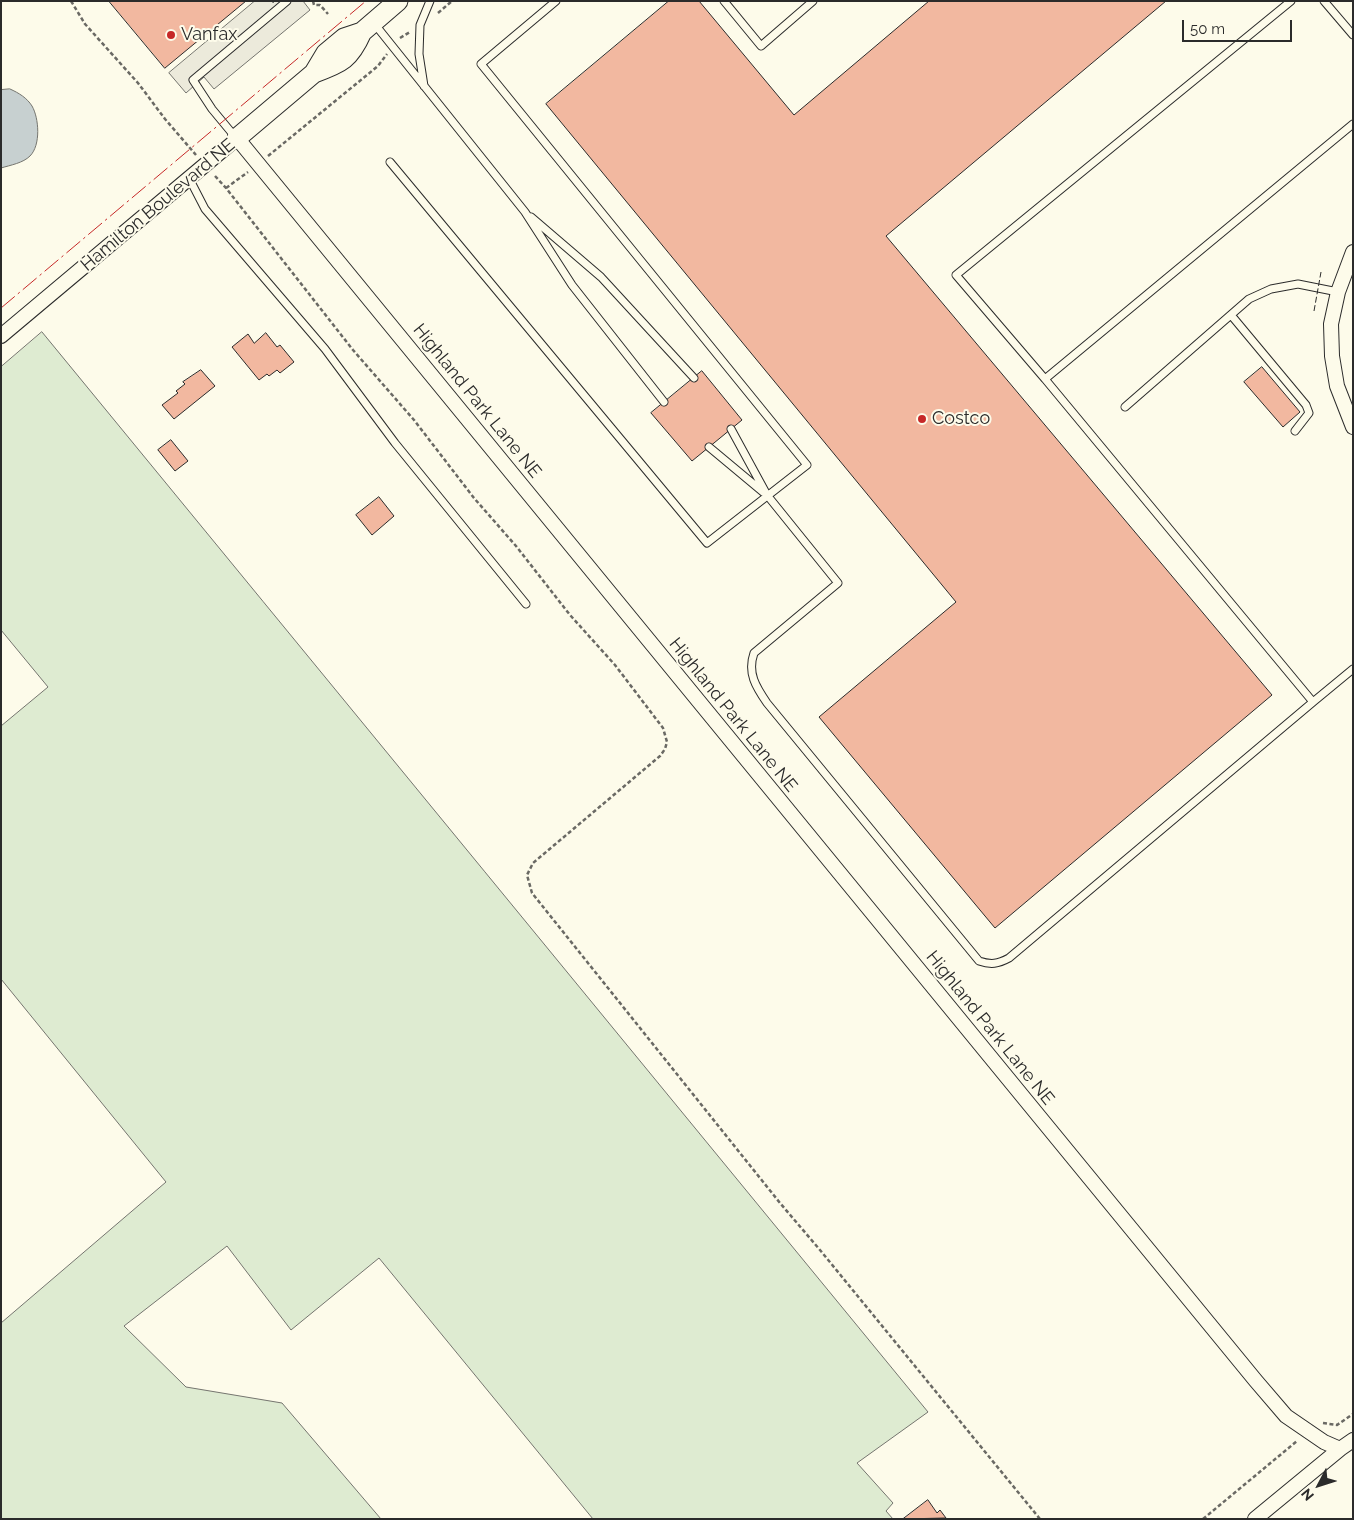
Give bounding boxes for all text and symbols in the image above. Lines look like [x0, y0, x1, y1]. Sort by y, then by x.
scale bar [1184, 10, 1294, 42]
text: 50 m [1190, 20, 1225, 38]
place label: Vanfax [181, 24, 237, 46]
marker: Vanfax [165, 29, 177, 41]
street label: Hamilton Boulevard NE [77, 134, 239, 276]
street label: Highland Park Lane NE [408, 320, 546, 482]
place label: Costco [932, 408, 990, 430]
marker: Costco [916, 413, 928, 425]
street label: Highland Park Lane NE [664, 634, 802, 796]
street label: Highland Park Lane NE [921, 947, 1059, 1109]
north arrow [1294, 1460, 1344, 1510]
text: N [1298, 1485, 1317, 1504]

